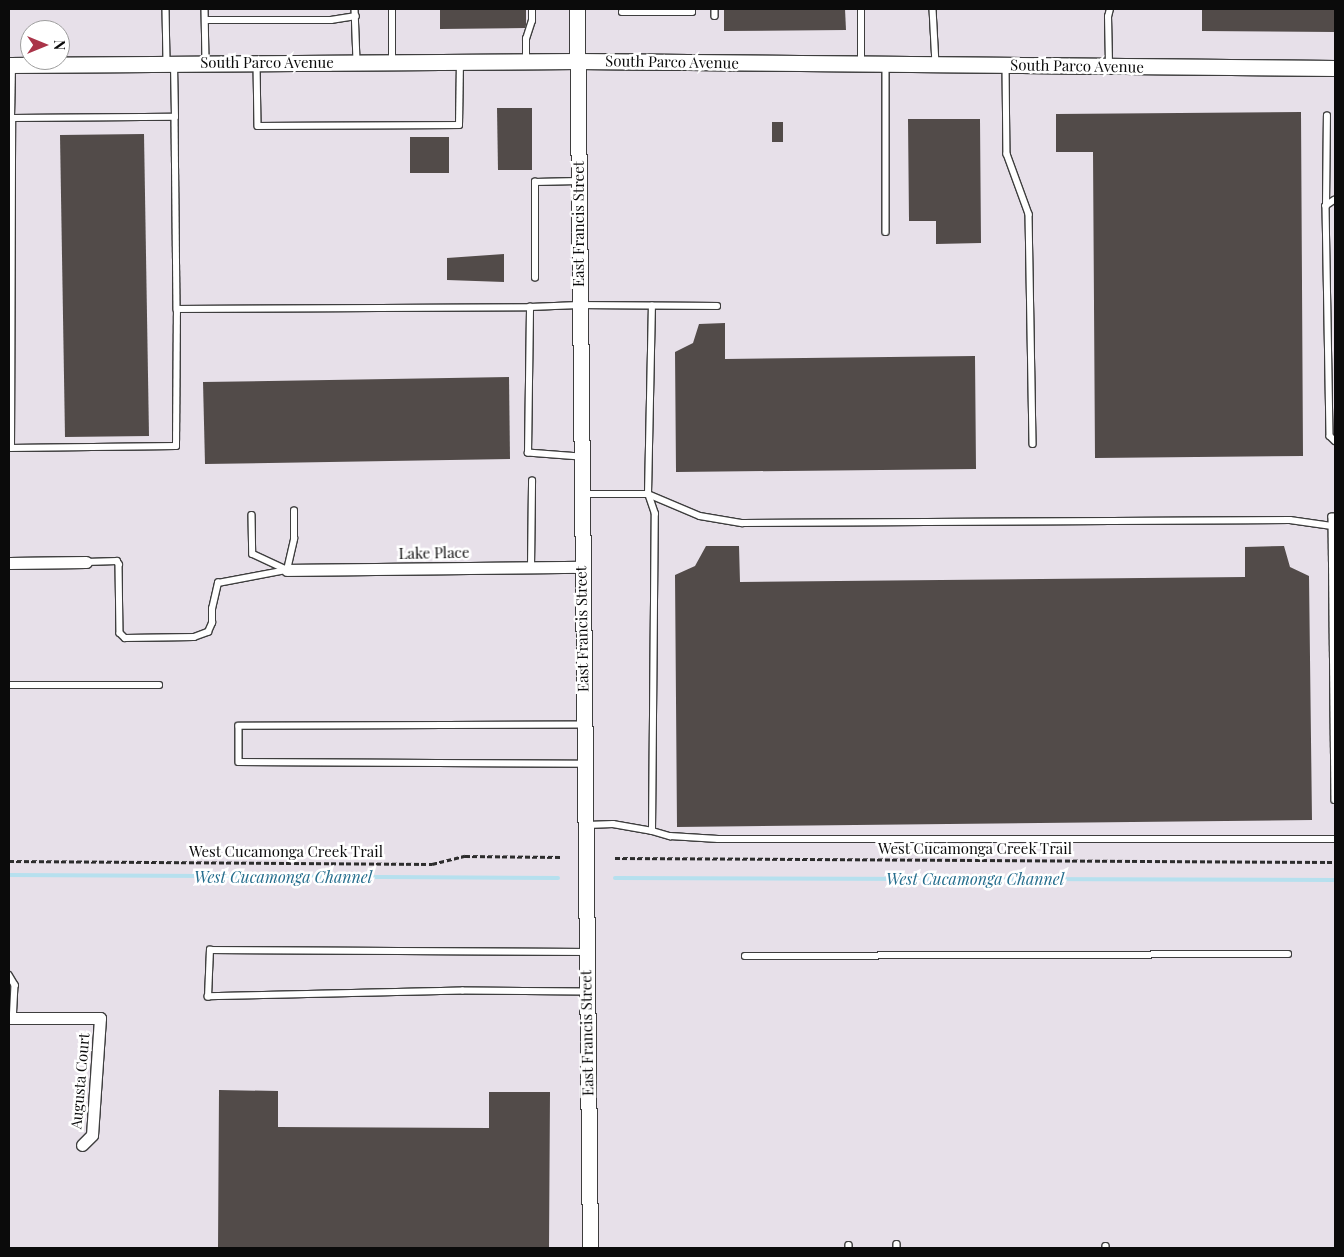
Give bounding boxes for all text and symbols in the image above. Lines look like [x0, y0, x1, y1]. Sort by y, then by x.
north arrow [20, 20, 70, 70]
text: N [50, 40, 69, 50]
street label: South Parco Avenue [605, 52, 739, 72]
street label: South Parco Avenue [200, 54, 334, 72]
street label: South Parco Avenue [1010, 56, 1144, 76]
street label: East Francis Street [570, 161, 588, 287]
street label: Lake Place [398, 543, 470, 563]
street label: East Francis Street [572, 566, 592, 692]
street label: West Cucamonga Creek Trail [878, 840, 1072, 858]
street label: West Cucamonga Creek Trail [189, 843, 383, 861]
water label: West Cucamonga Channel [194, 867, 372, 887]
water label: West Cucamonga Channel [886, 869, 1064, 889]
street label: East Francis Street [577, 970, 597, 1096]
street label: Augusta Court [67, 1032, 93, 1130]

